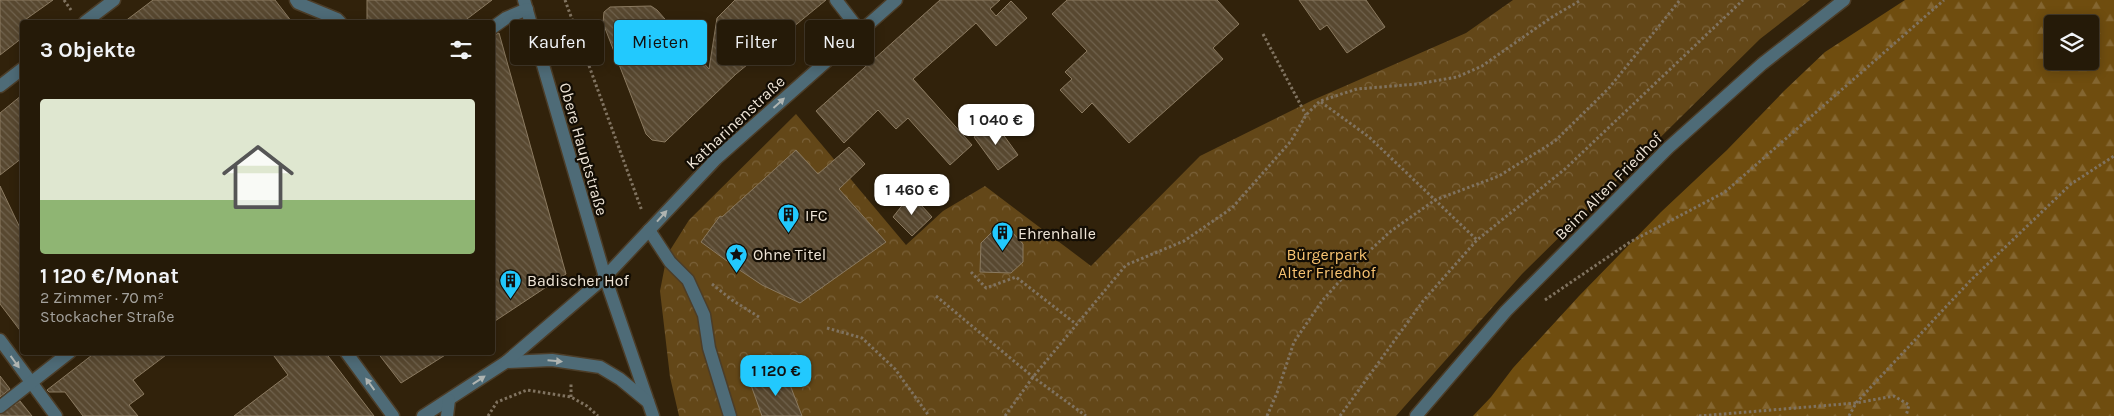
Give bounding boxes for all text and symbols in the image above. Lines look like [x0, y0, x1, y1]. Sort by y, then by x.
map controls [2044, 15, 2099, 70]
button: layers [2044, 15, 2099, 70]
chip: Kaufen [510, 20, 604, 65]
chip: Mieten [614, 20, 707, 65]
chip: Filter [717, 20, 795, 65]
chip: Neu [805, 20, 874, 65]
icon: filters [447, 36, 475, 64]
text: 3 Objekte [40, 38, 136, 62]
street label: Katharinenstraße [682, 72, 789, 173]
street label: Obere Hauptstraße [555, 80, 612, 218]
one-way arrow [772, 97, 784, 109]
pin: 1 040 € [950, 104, 1042, 146]
text: 1 040 € [969, 110, 1023, 129]
street label: Beim Alten Friedhof [1551, 129, 1666, 244]
icon: home [213, 132, 303, 222]
pin: 1 460 € [866, 174, 958, 216]
text: 1 460 € [885, 180, 939, 199]
building icon: IFC [777, 203, 801, 234]
place label: IFC [805, 206, 828, 225]
one-way arrow [656, 210, 668, 222]
building icon: Ehrenhalle [990, 221, 1014, 252]
place label: Ehrenhalle [1018, 224, 1096, 243]
place icon: Ohne Titel [725, 242, 749, 273]
place label: Ohne Titel [753, 245, 826, 264]
park label: Bürgerpark Alter Friedhof [1278, 245, 1377, 282]
text: 1 120 €/Monat [40, 264, 179, 288]
building icon: Badischer Hof [499, 268, 523, 299]
place label: Badischer Hof [527, 271, 630, 290]
text: 2 Zimmer · 70 m² [40, 288, 164, 307]
text: Stockacher Straße [40, 307, 175, 326]
pin: 1 120 € [730, 354, 822, 397]
one-way arrow [10, 355, 21, 368]
one-way arrow [547, 357, 563, 365]
text: 1 120 € [751, 361, 801, 380]
one-way arrow [472, 375, 486, 385]
one-way arrow [365, 377, 375, 391]

